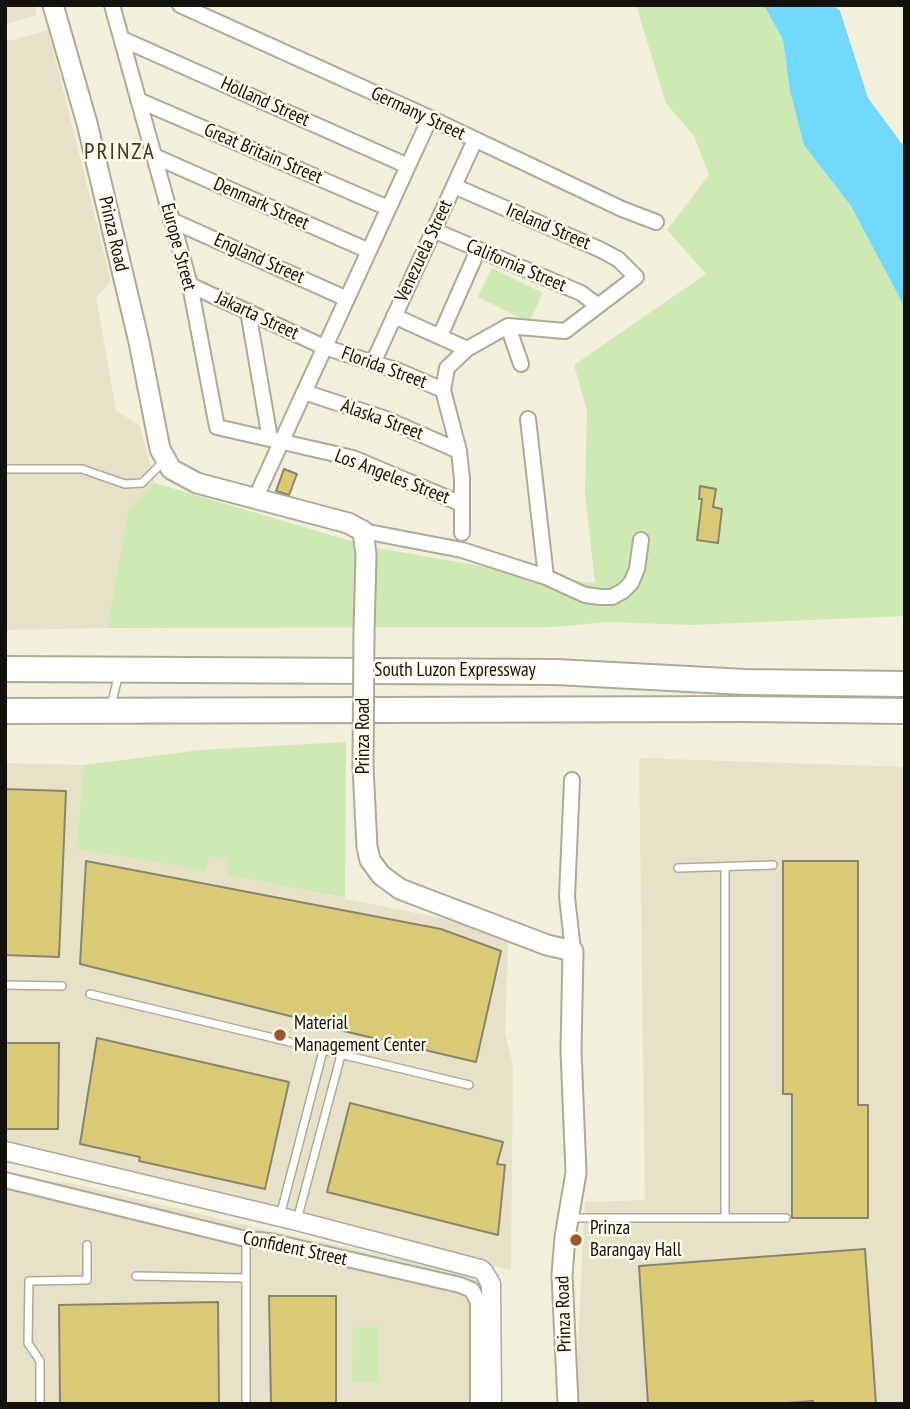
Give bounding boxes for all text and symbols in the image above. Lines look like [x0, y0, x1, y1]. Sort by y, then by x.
street label: Holland Street [217, 72, 313, 132]
street label: Germany Street [367, 82, 469, 146]
street label: Great Britain Street [200, 119, 326, 189]
district label: PRINZA [85, 138, 155, 166]
street label: Denmark Street [210, 173, 312, 235]
street label: Prinza Road [93, 194, 133, 274]
street label: Venezuela Street [390, 196, 458, 306]
street label: Ireland Street [502, 199, 594, 255]
street label: Europe Street [155, 201, 201, 293]
street label: England Street [210, 229, 308, 289]
street label: California Street [463, 235, 569, 297]
street label: Jakarta Street [212, 287, 302, 345]
street label: Florida Street [338, 342, 430, 394]
street label: Alaska Street [338, 395, 426, 445]
street label: Los Angeles Street [331, 445, 453, 509]
street label: South Luzon Expressway [374, 660, 536, 682]
street label: Prinza Road [353, 698, 375, 774]
place label: Material Management Center [294, 1013, 426, 1057]
marker: Material Management Center [272, 1027, 288, 1043]
place label: Prinza Barangay Hall [590, 1218, 681, 1262]
street label: Confident Street [241, 1227, 349, 1271]
marker: Prinza Barangay Hall [568, 1232, 584, 1248]
street label: Prinza Road [551, 1275, 577, 1353]

